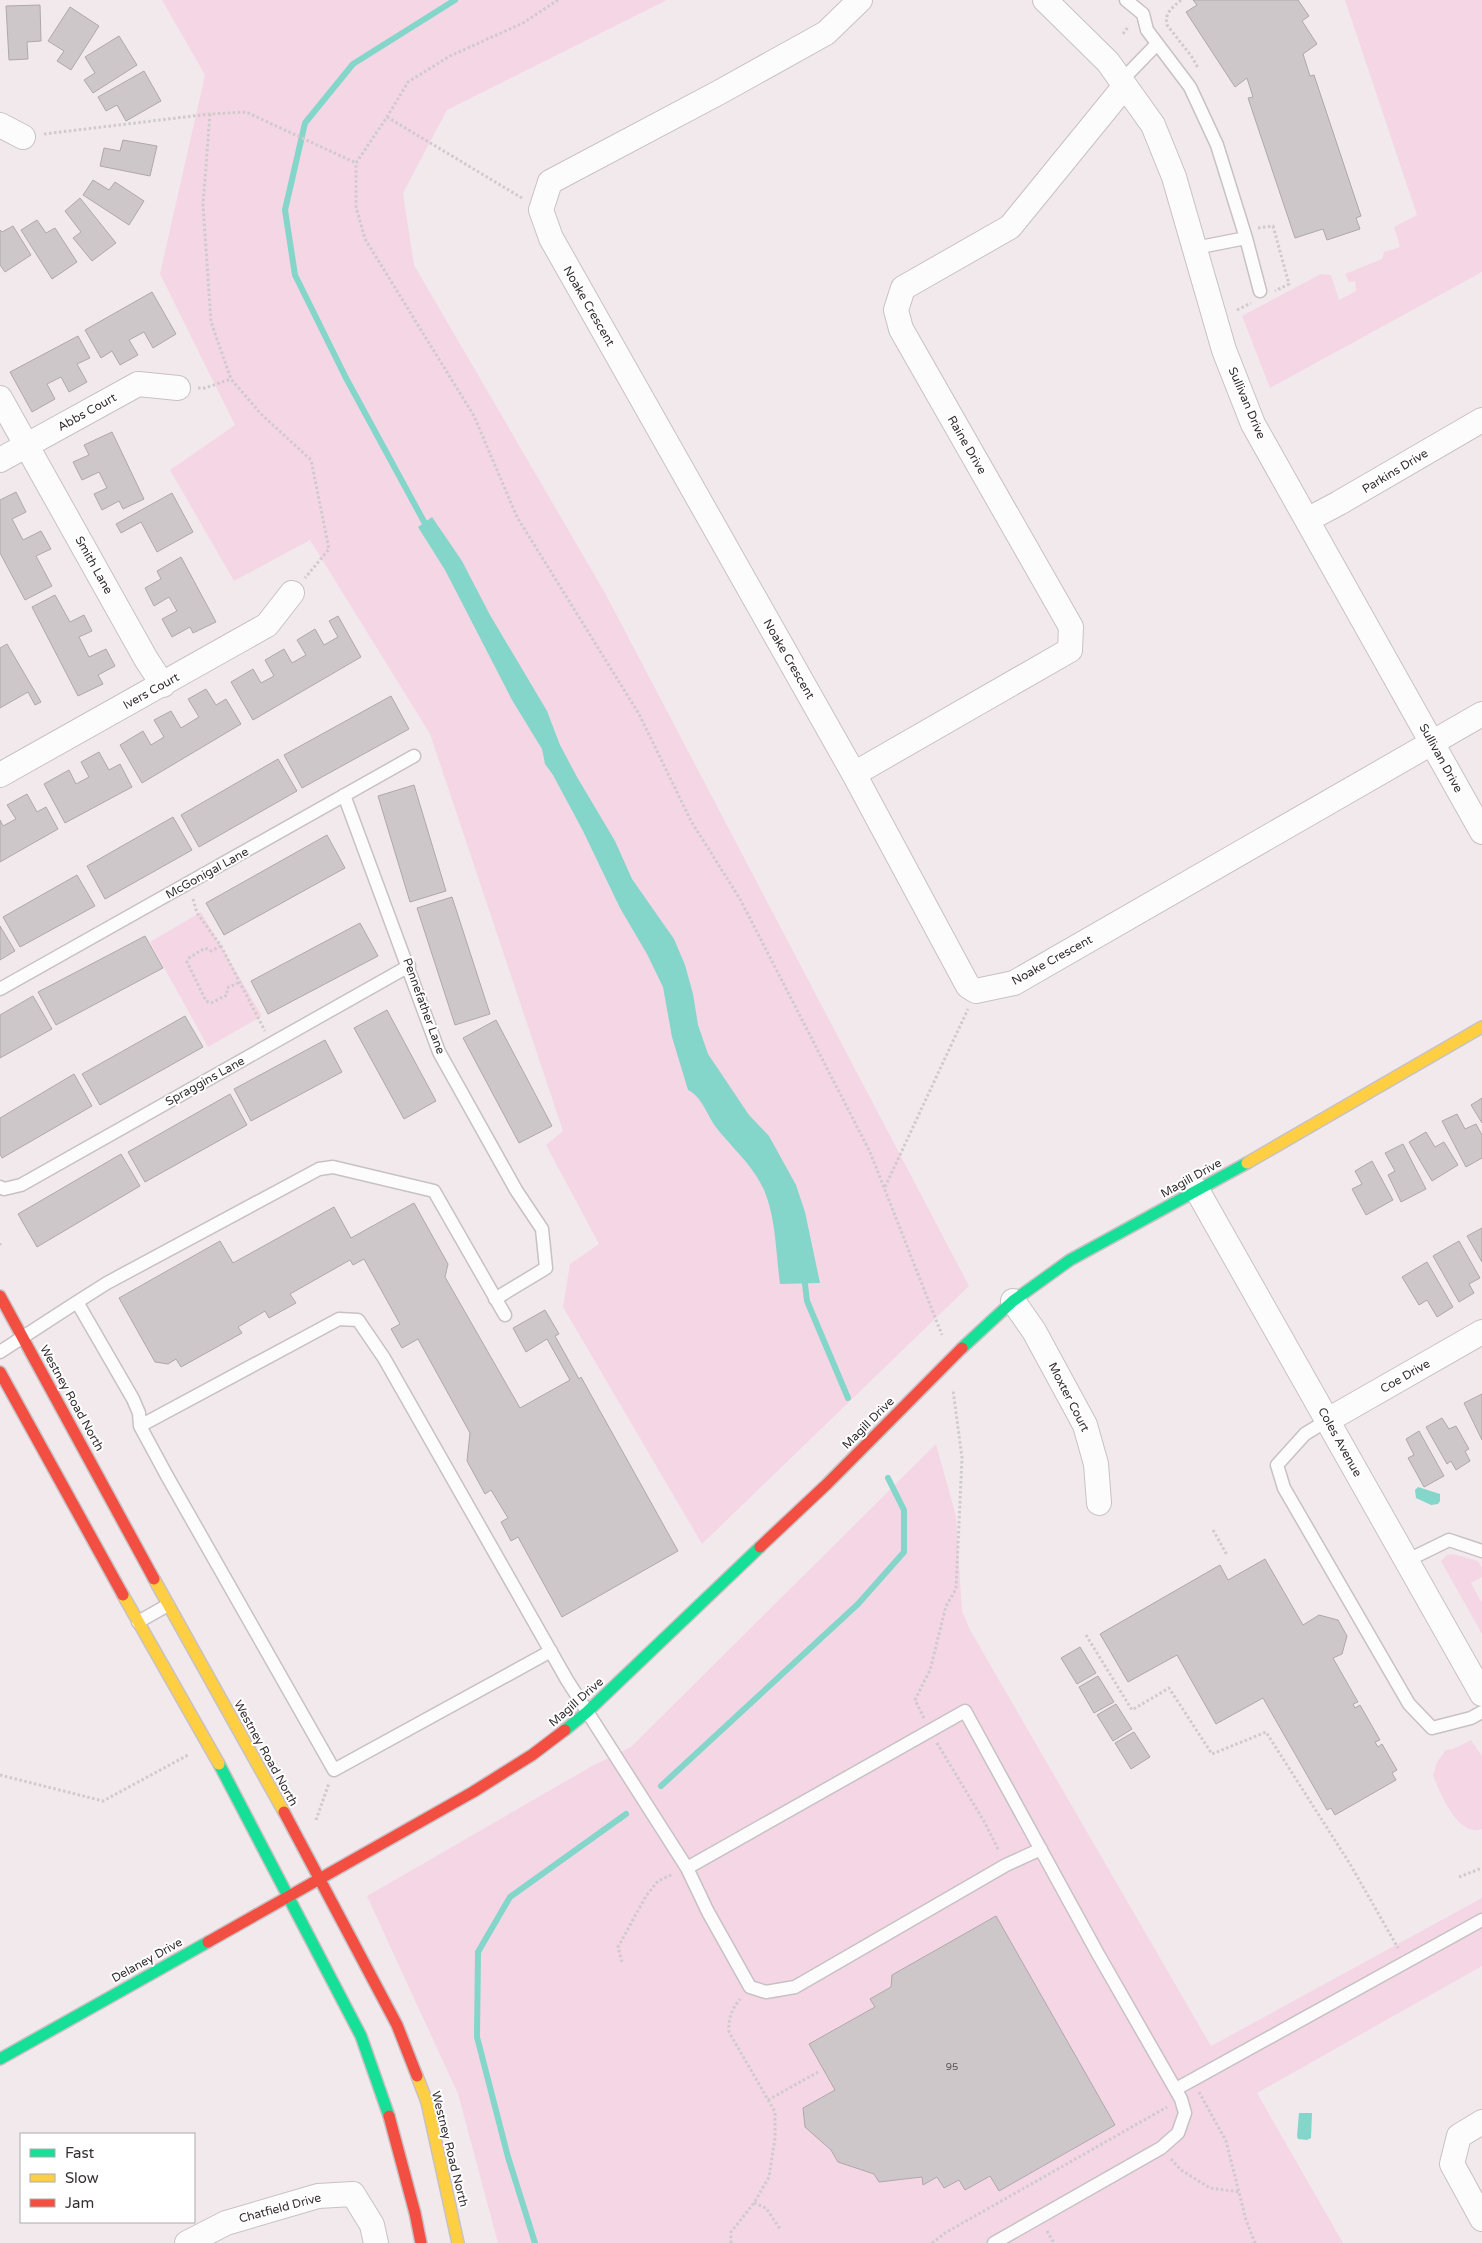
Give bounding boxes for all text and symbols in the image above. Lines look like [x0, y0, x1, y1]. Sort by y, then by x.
street label: Noake Crescent [560, 264, 618, 349]
street label: Sullivan Drive [1226, 365, 1268, 441]
street label: Abbs Court [55, 390, 119, 434]
street label: Raine Drive [945, 413, 989, 477]
street label: Parkins Drive [1360, 446, 1431, 496]
street label: Smith Lane [72, 534, 116, 597]
street label: Noake Crescent [760, 617, 818, 702]
street label: Ivers Court [121, 670, 182, 712]
street label: Sullivan Drive [1416, 721, 1466, 795]
street label: McGonigal Lane [163, 844, 251, 902]
street label: Noake Crescent [1009, 932, 1095, 988]
street label: Pennefather Lane [400, 956, 448, 1056]
street label: Spraggins Lane [163, 1053, 247, 1109]
street label: Magill Drive [1158, 1155, 1224, 1200]
street label: Westney Road North [37, 1343, 107, 1453]
street label: Coe Drive [1378, 1356, 1432, 1396]
street label: Moxter Court [1046, 1360, 1093, 1434]
street label: Magill Drive [839, 1394, 897, 1452]
street label: Coles Avenue [1315, 1405, 1365, 1479]
street label: Magill Drive [546, 1674, 606, 1729]
street label: Westney Road North [231, 1698, 301, 1808]
street label: Delaney Drive [109, 1935, 185, 1985]
house number: 95 [946, 2061, 958, 2073]
street label: Westney Road North [429, 2090, 471, 2208]
legend [20, 2133, 195, 2223]
text: Fast [65, 2144, 95, 2162]
text: Slow [65, 2169, 99, 2187]
street label: Chatfield Drive [237, 2190, 323, 2226]
text: Jam [65, 2194, 94, 2212]

